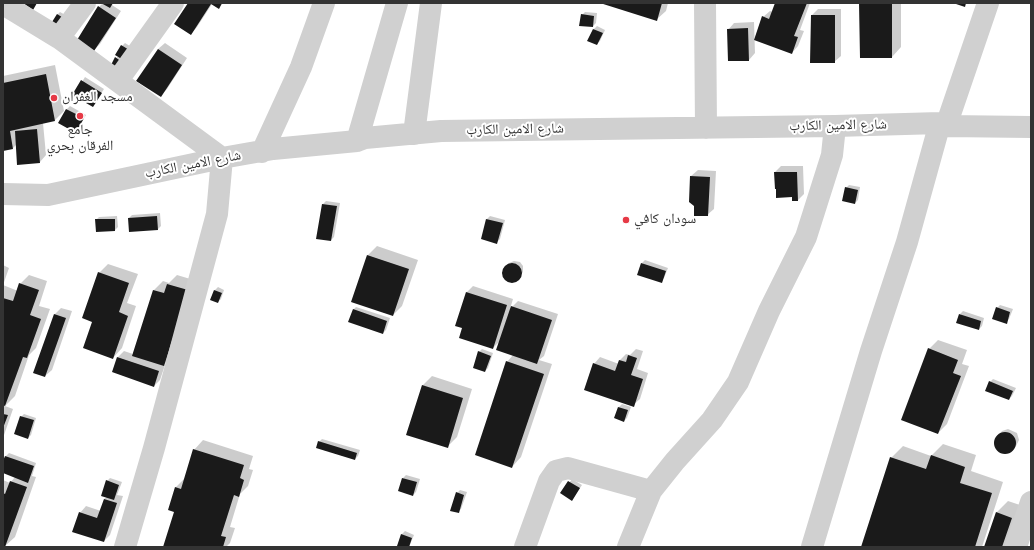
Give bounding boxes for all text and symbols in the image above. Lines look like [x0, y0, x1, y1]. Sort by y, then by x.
place label: مسجد الغفران [62, 90, 133, 106]
marker: مسجد الغفران [49, 93, 59, 103]
marker: جامع الفرقان بحري [75, 111, 85, 121]
street label: شارع الامين الكارب [789, 117, 887, 135]
street label: شارع الامين الكارب [466, 121, 564, 139]
place label: جامع الفرقان بحري [47, 123, 113, 156]
street label: شارع الامين الكارب [143, 147, 243, 183]
place label: سودان كافي [634, 212, 696, 228]
marker: سودان كافي [621, 215, 631, 225]

